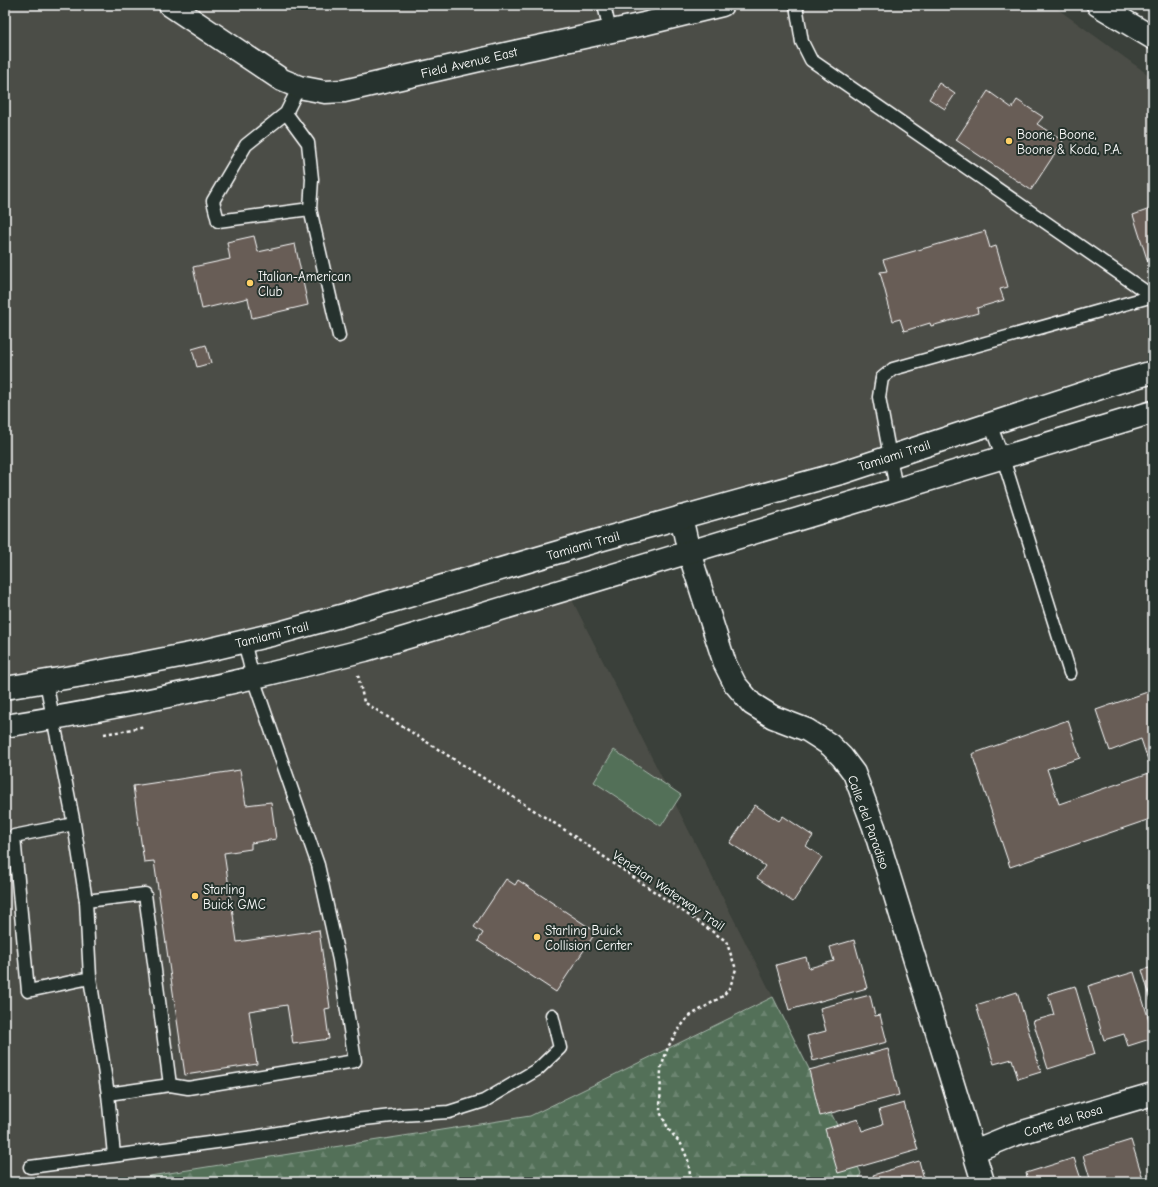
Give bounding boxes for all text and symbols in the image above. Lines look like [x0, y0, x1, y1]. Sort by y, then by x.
street label: Field Avenue East [419, 44, 520, 81]
place label: Boone, Boone, Boone & Koda, P.A. [1017, 127, 1122, 157]
marker: Boone, Boone, Boone & Koda, P.A. [1004, 136, 1014, 146]
place label: Italian-American Club [258, 269, 351, 299]
marker: Italian-American Club [245, 278, 255, 288]
street label: Tamiami Trail [856, 437, 932, 474]
street label: Tamiami Trail [545, 528, 621, 563]
street label: Tamiami Trail [234, 618, 310, 651]
street label: Calle del Paradiso [845, 773, 893, 871]
street label: Venetian Waterway Trail [610, 847, 728, 934]
place label: Starling Buick GMC [203, 882, 266, 912]
marker: Starling Buick GMC [190, 891, 200, 901]
place label: Starling Buick Collision Center [545, 923, 633, 953]
marker: Starling Buick Collision Center [532, 932, 542, 942]
street label: Corte del Rosa [1022, 1101, 1104, 1140]

